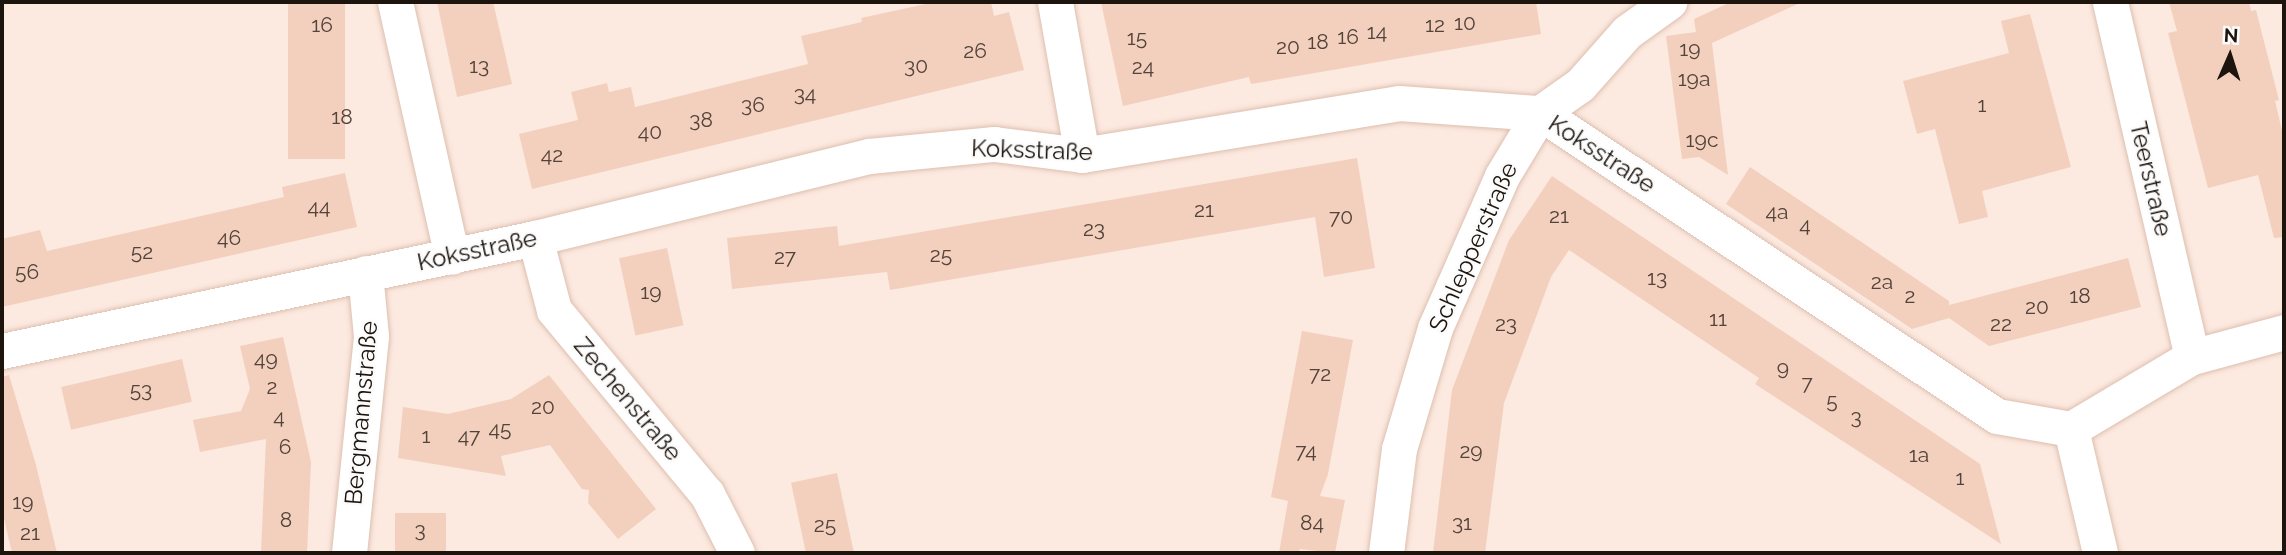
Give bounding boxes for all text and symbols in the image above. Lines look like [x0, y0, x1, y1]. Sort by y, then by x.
house number: 10 [1454, 10, 1476, 36]
house number: 16 [311, 12, 333, 38]
house number: 12 [1425, 12, 1445, 38]
house number: 14 [1367, 19, 1387, 45]
north arrow [2195, 21, 2265, 91]
house number: 16 [1337, 24, 1359, 50]
text: N [2223, 24, 2239, 46]
house number: 15 [1127, 25, 1147, 51]
house number: 18 [1307, 29, 1329, 55]
house number: 20 [1276, 34, 1300, 60]
house number: 19 [1679, 36, 1701, 62]
house number: 26 [963, 38, 987, 64]
house number: 13 [469, 53, 489, 79]
house number: 30 [904, 53, 928, 79]
house number: 24 [1132, 54, 1154, 80]
house number: 19a [1678, 66, 1710, 92]
house number: 34 [794, 81, 816, 107]
house number: 36 [741, 92, 765, 118]
house number: 1 [1978, 92, 1986, 118]
house number: 18 [331, 104, 353, 130]
house number: 38 [689, 107, 713, 133]
street label: Koksstraße [1543, 109, 1661, 199]
house number: 40 [638, 119, 662, 145]
street label: Teerstraße [2124, 119, 2178, 239]
house number: 19c [1686, 127, 1718, 153]
street label: Koksstraße [971, 133, 1093, 167]
house number: 42 [541, 142, 563, 168]
street label: Schlepperstraße [1423, 158, 1523, 336]
house number: 44 [308, 194, 330, 220]
house number: 21 [1194, 197, 1214, 223]
house number: 4a [1766, 199, 1788, 225]
house number: 21 [1549, 203, 1569, 229]
house number: 70 [1329, 204, 1353, 230]
house number: 4 [1799, 212, 1811, 238]
house number: 23 [1083, 216, 1105, 242]
street label: Koksstraße [414, 223, 540, 277]
house number: 46 [217, 225, 241, 251]
house number: 52 [131, 239, 153, 265]
house number: 25 [930, 242, 952, 268]
house number: 27 [774, 244, 796, 270]
house number: 56 [15, 259, 39, 285]
house number: 13 [1647, 265, 1667, 291]
house number: 2a [1871, 269, 1893, 295]
house number: 19 [640, 279, 662, 305]
house number: 2 [1905, 283, 1915, 309]
house number: 18 [2069, 283, 2091, 309]
house number: 20 [2025, 294, 2049, 320]
house number: 11 [1709, 306, 1727, 332]
house number: 23 [1495, 311, 1517, 337]
house number: 22 [1990, 311, 2012, 337]
street label: Bergmannstraße [339, 320, 383, 506]
street label: Zechenstraße [568, 331, 688, 467]
house number: 49 [254, 346, 278, 372]
house number: 9 [1777, 355, 1789, 381]
house number: 72 [1309, 361, 1331, 387]
house number: 7 [1801, 370, 1813, 396]
house number: 2 [267, 374, 277, 400]
house number: 53 [130, 377, 152, 403]
house number: 5 [1826, 388, 1838, 414]
house number: 20 [531, 394, 555, 420]
house number: 4 [273, 404, 285, 430]
house number: 3 [1850, 404, 1862, 430]
house number: 45 [489, 416, 511, 442]
house number: 1 [422, 423, 430, 449]
house number: 47 [458, 423, 480, 449]
house number: 6 [279, 434, 291, 460]
house number: 74 [1295, 438, 1317, 464]
house number: 29 [1459, 438, 1483, 464]
house number: 1a [1909, 442, 1929, 468]
house number: 1 [1956, 465, 1964, 491]
house number: 19 [12, 489, 34, 515]
house number: 8 [280, 507, 292, 533]
house number: 84 [1300, 510, 1324, 536]
house number: 31 [1452, 510, 1472, 536]
house number: 25 [814, 512, 836, 538]
house number: 3 [414, 517, 426, 543]
house number: 21 [20, 520, 40, 546]

